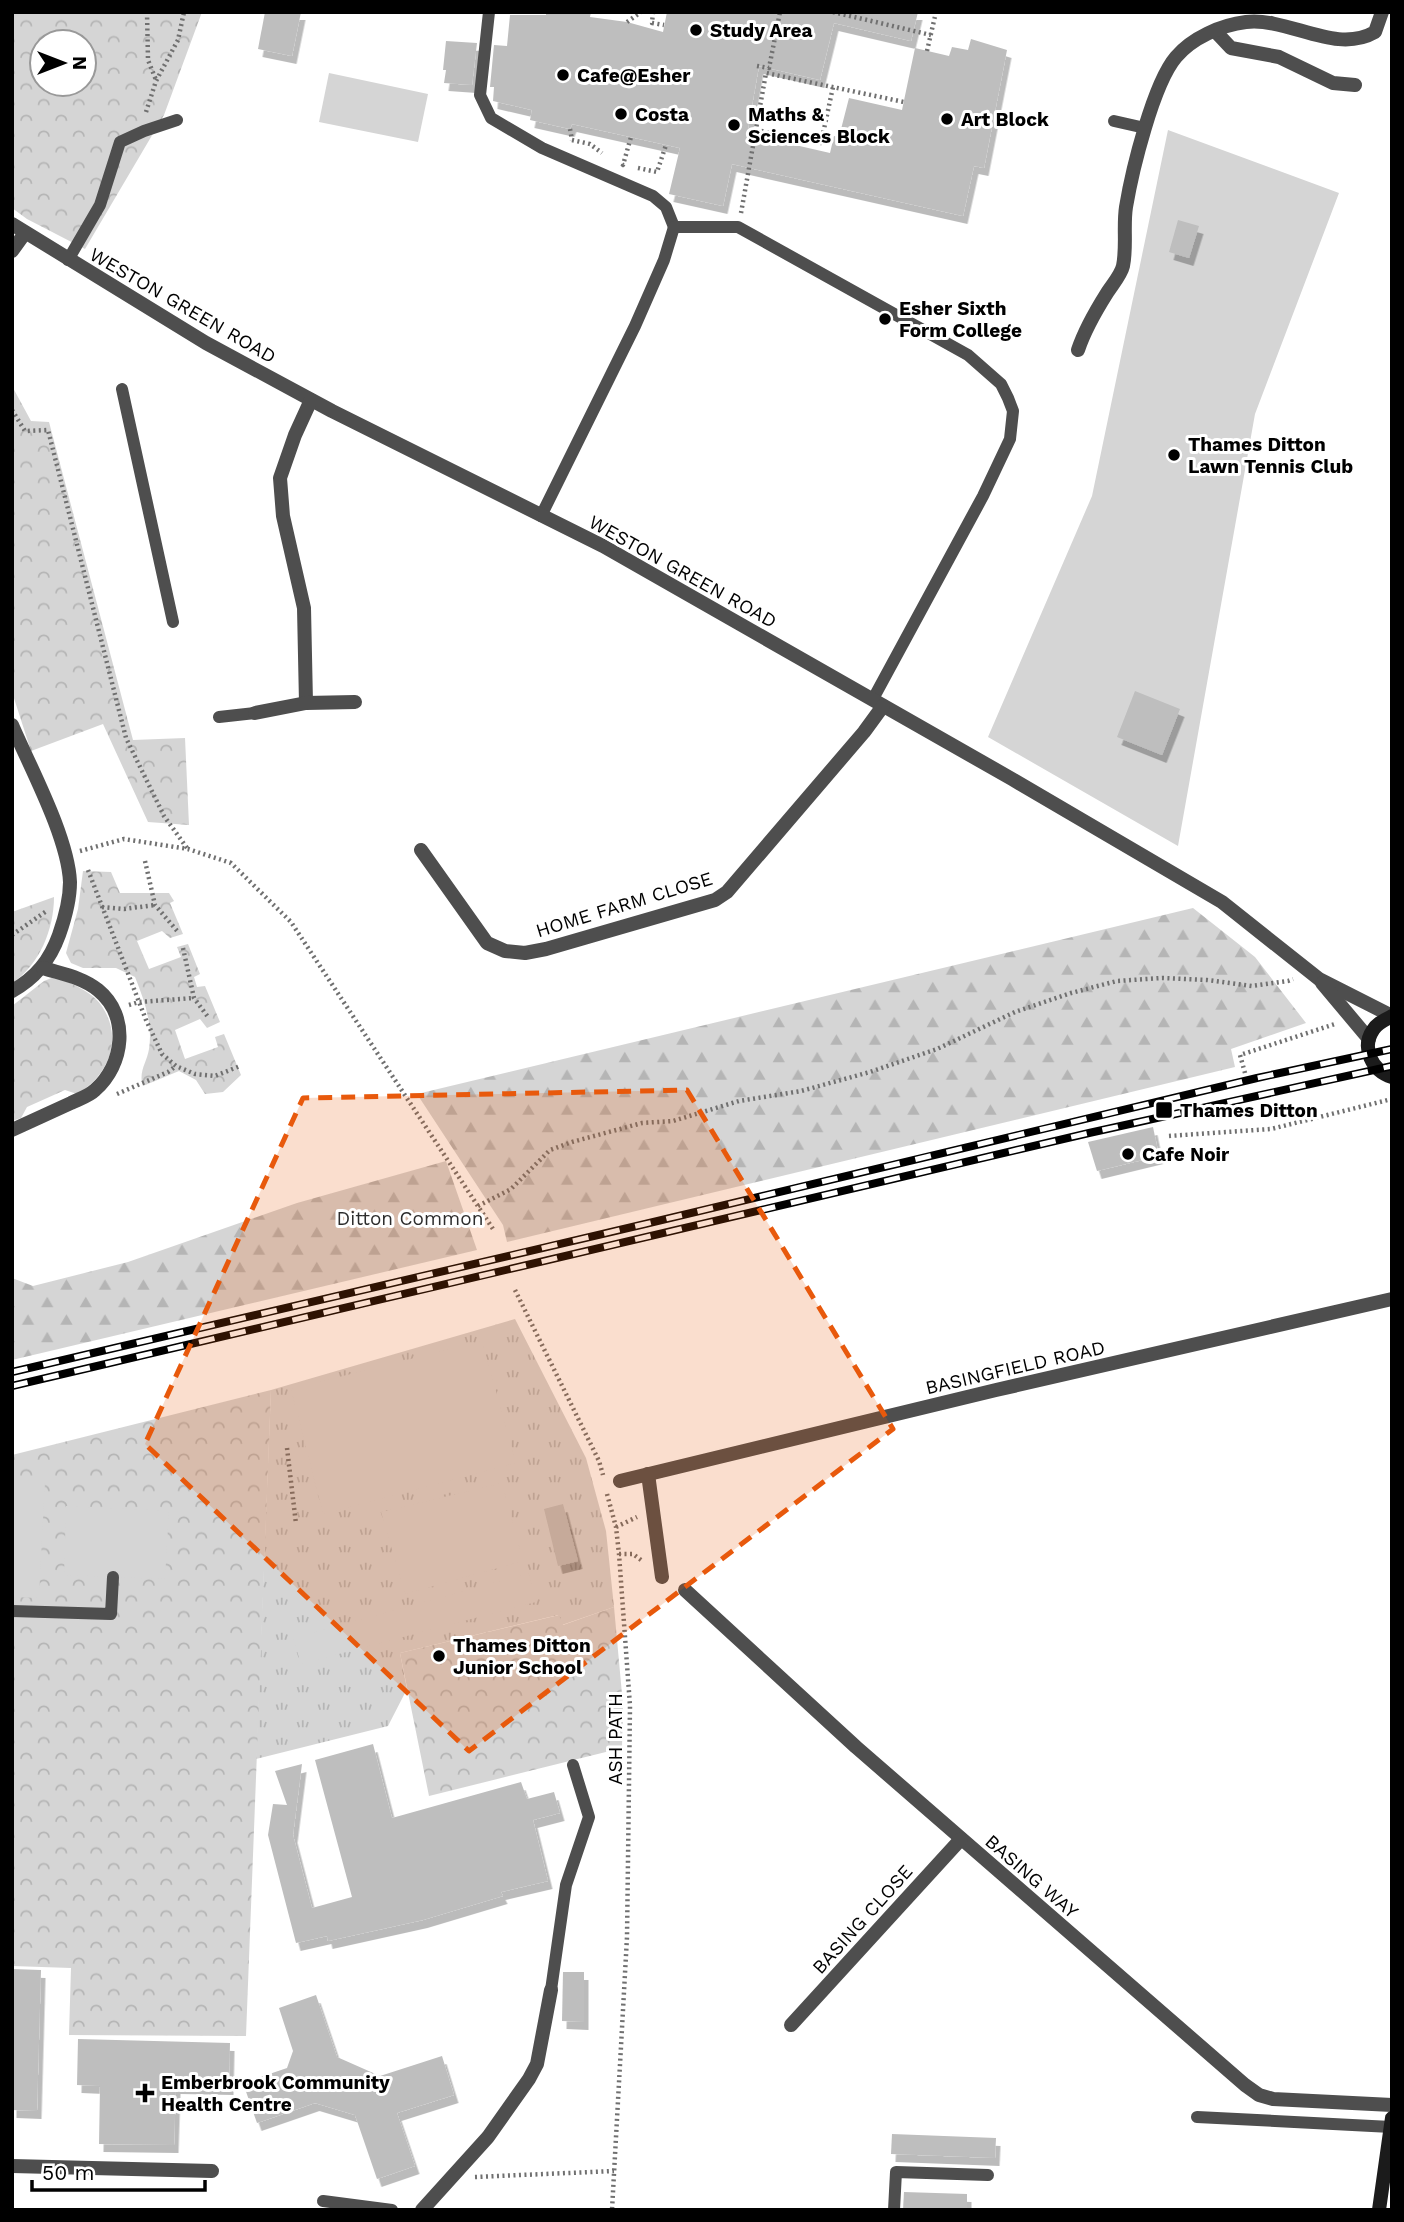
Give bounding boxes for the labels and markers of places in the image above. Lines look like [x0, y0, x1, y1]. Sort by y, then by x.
place label: Study Area [710, 19, 812, 42]
marker: Study Area [688, 22, 704, 38]
place label: Cafe@Esher [577, 64, 691, 87]
marker: Cafe@Esher [555, 67, 571, 83]
place label: Costa [635, 103, 689, 126]
place label: Maths & Sciences Block [748, 103, 890, 148]
marker: Costa [613, 106, 629, 122]
place label: Art Block [961, 108, 1049, 131]
marker: Art Block [939, 111, 955, 127]
marker: Maths & Sciences Block [726, 117, 742, 133]
place label: Esher Sixth Form College [899, 297, 1022, 342]
marker: Esher Sixth Form College [877, 311, 893, 327]
place label: Thames Ditton Lawn Tennis Club [1188, 433, 1353, 478]
marker: Thames Ditton Lawn Tennis Club [1166, 447, 1182, 463]
place label: Thames Ditton [1180, 1099, 1318, 1122]
marker: Thames Ditton [1154, 1100, 1174, 1120]
place label: Cafe Noir [1142, 1143, 1230, 1166]
marker: Cafe Noir [1120, 1146, 1136, 1162]
place label: Thames Ditton Junior School [453, 1634, 591, 1679]
marker: Thames Ditton Junior School [431, 1648, 447, 1664]
place label: Emberbrook Community Health Centre [161, 2071, 390, 2116]
marker: Emberbrook Community Health Centre [135, 2083, 155, 2103]

